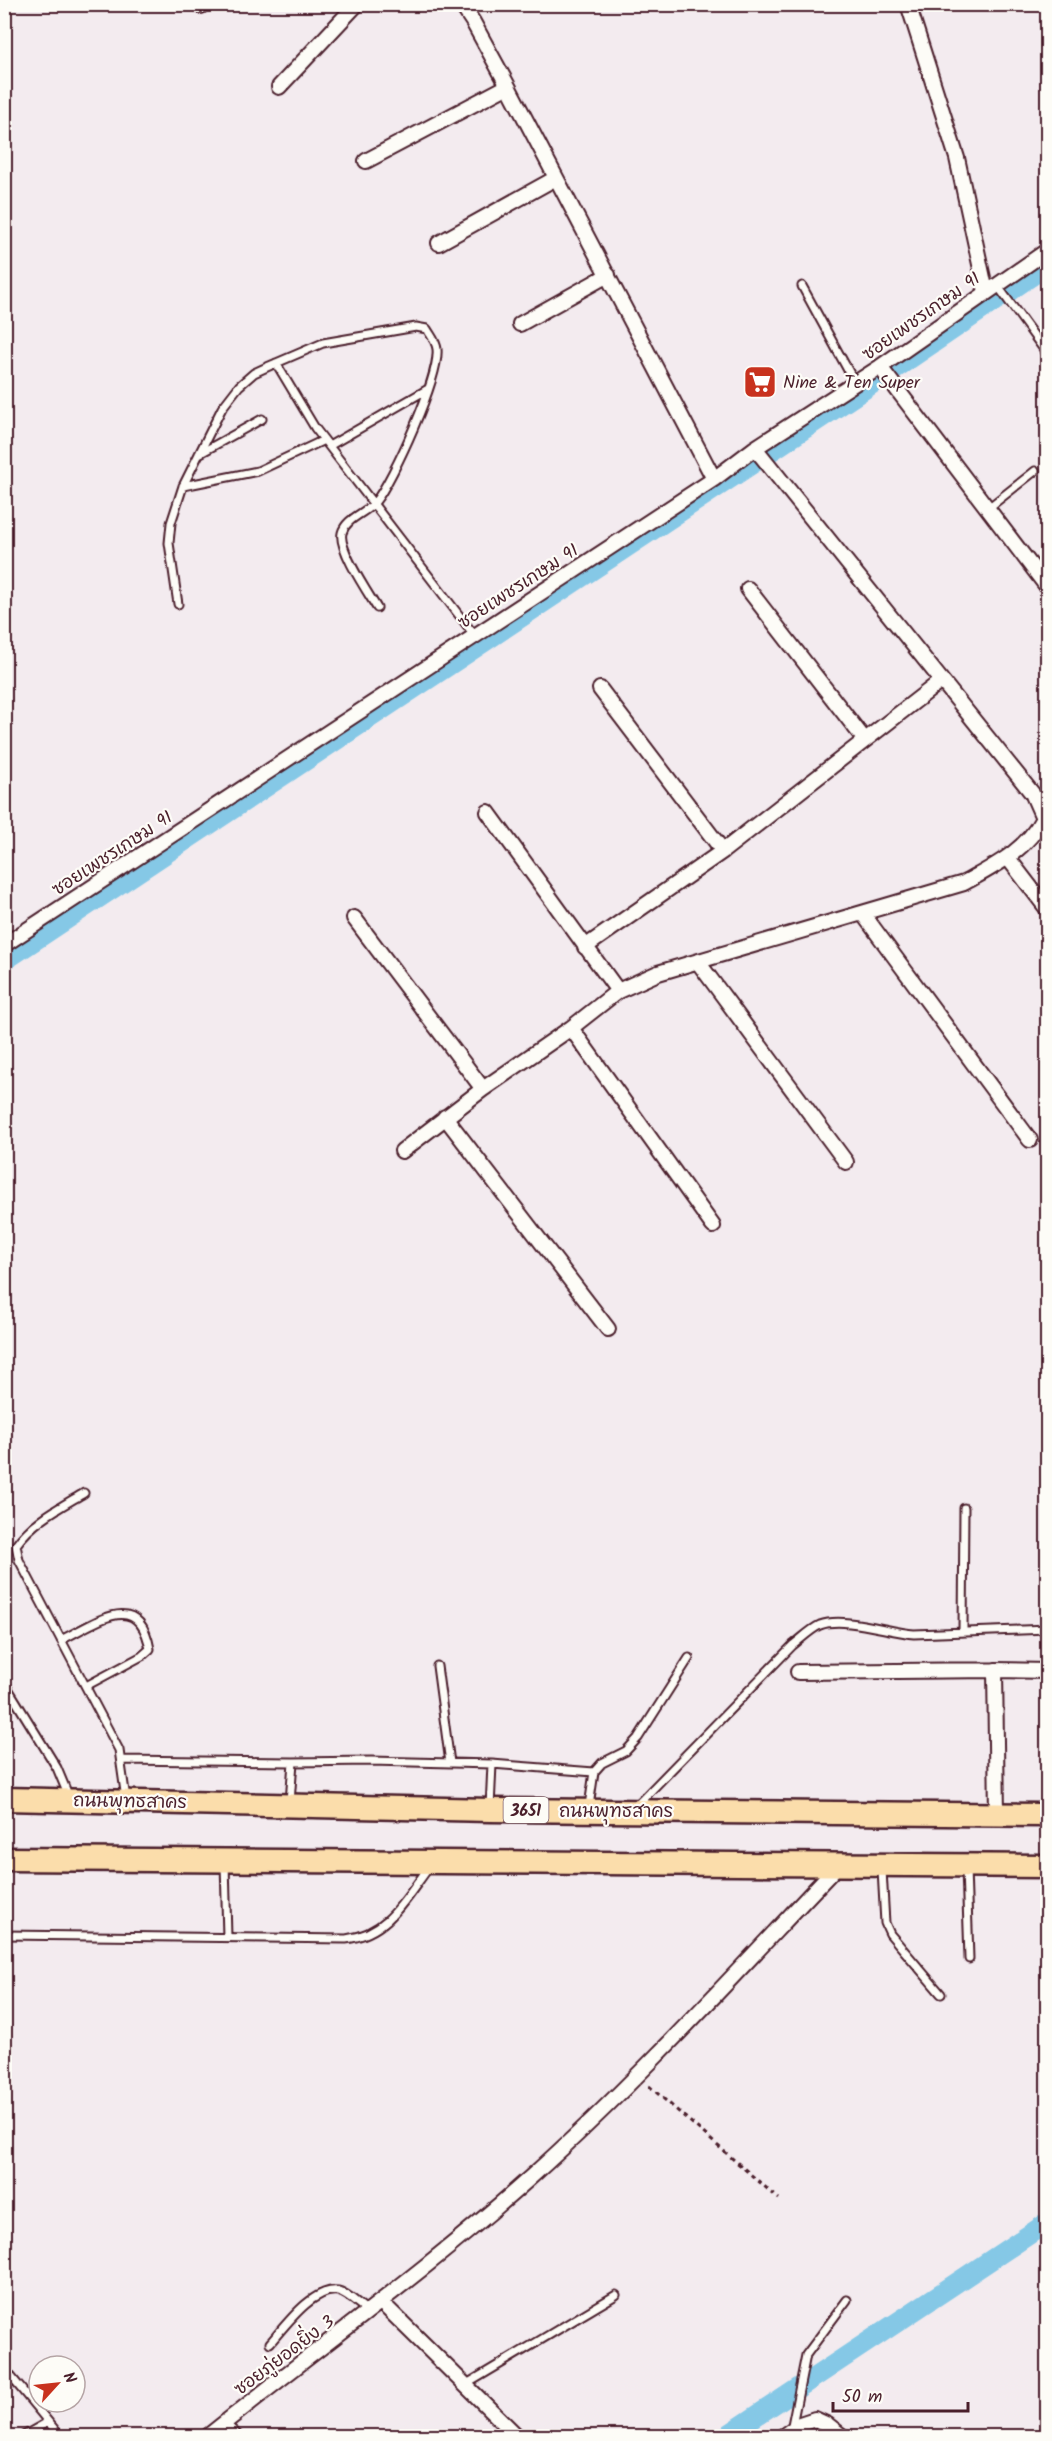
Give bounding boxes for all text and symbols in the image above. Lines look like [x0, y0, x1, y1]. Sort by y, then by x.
street label: ซอยเพชรเกษม 91 [857, 265, 987, 369]
supermarket icon: Nine & Ten Super [742, 364, 778, 400]
place label: Nine & Ten Super [783, 369, 921, 398]
street label: ซอยเพชรเกษม 91 [453, 537, 585, 637]
street label: ซอยเพชรเกษม 91 [47, 804, 179, 904]
street label: ถนนพุทธสาคร [73, 1787, 187, 1818]
road number: 3651 [504, 1797, 548, 1823]
street label: ถนนพุทธสาคร [559, 1798, 673, 1827]
street label: ซอยภู่ยอดยิ่ง 3 [226, 2305, 342, 2404]
north arrow [27, 2354, 87, 2414]
text: N [56, 2368, 82, 2388]
scale bar [833, 2375, 968, 2413]
text: 50 m [842, 2383, 882, 2412]

